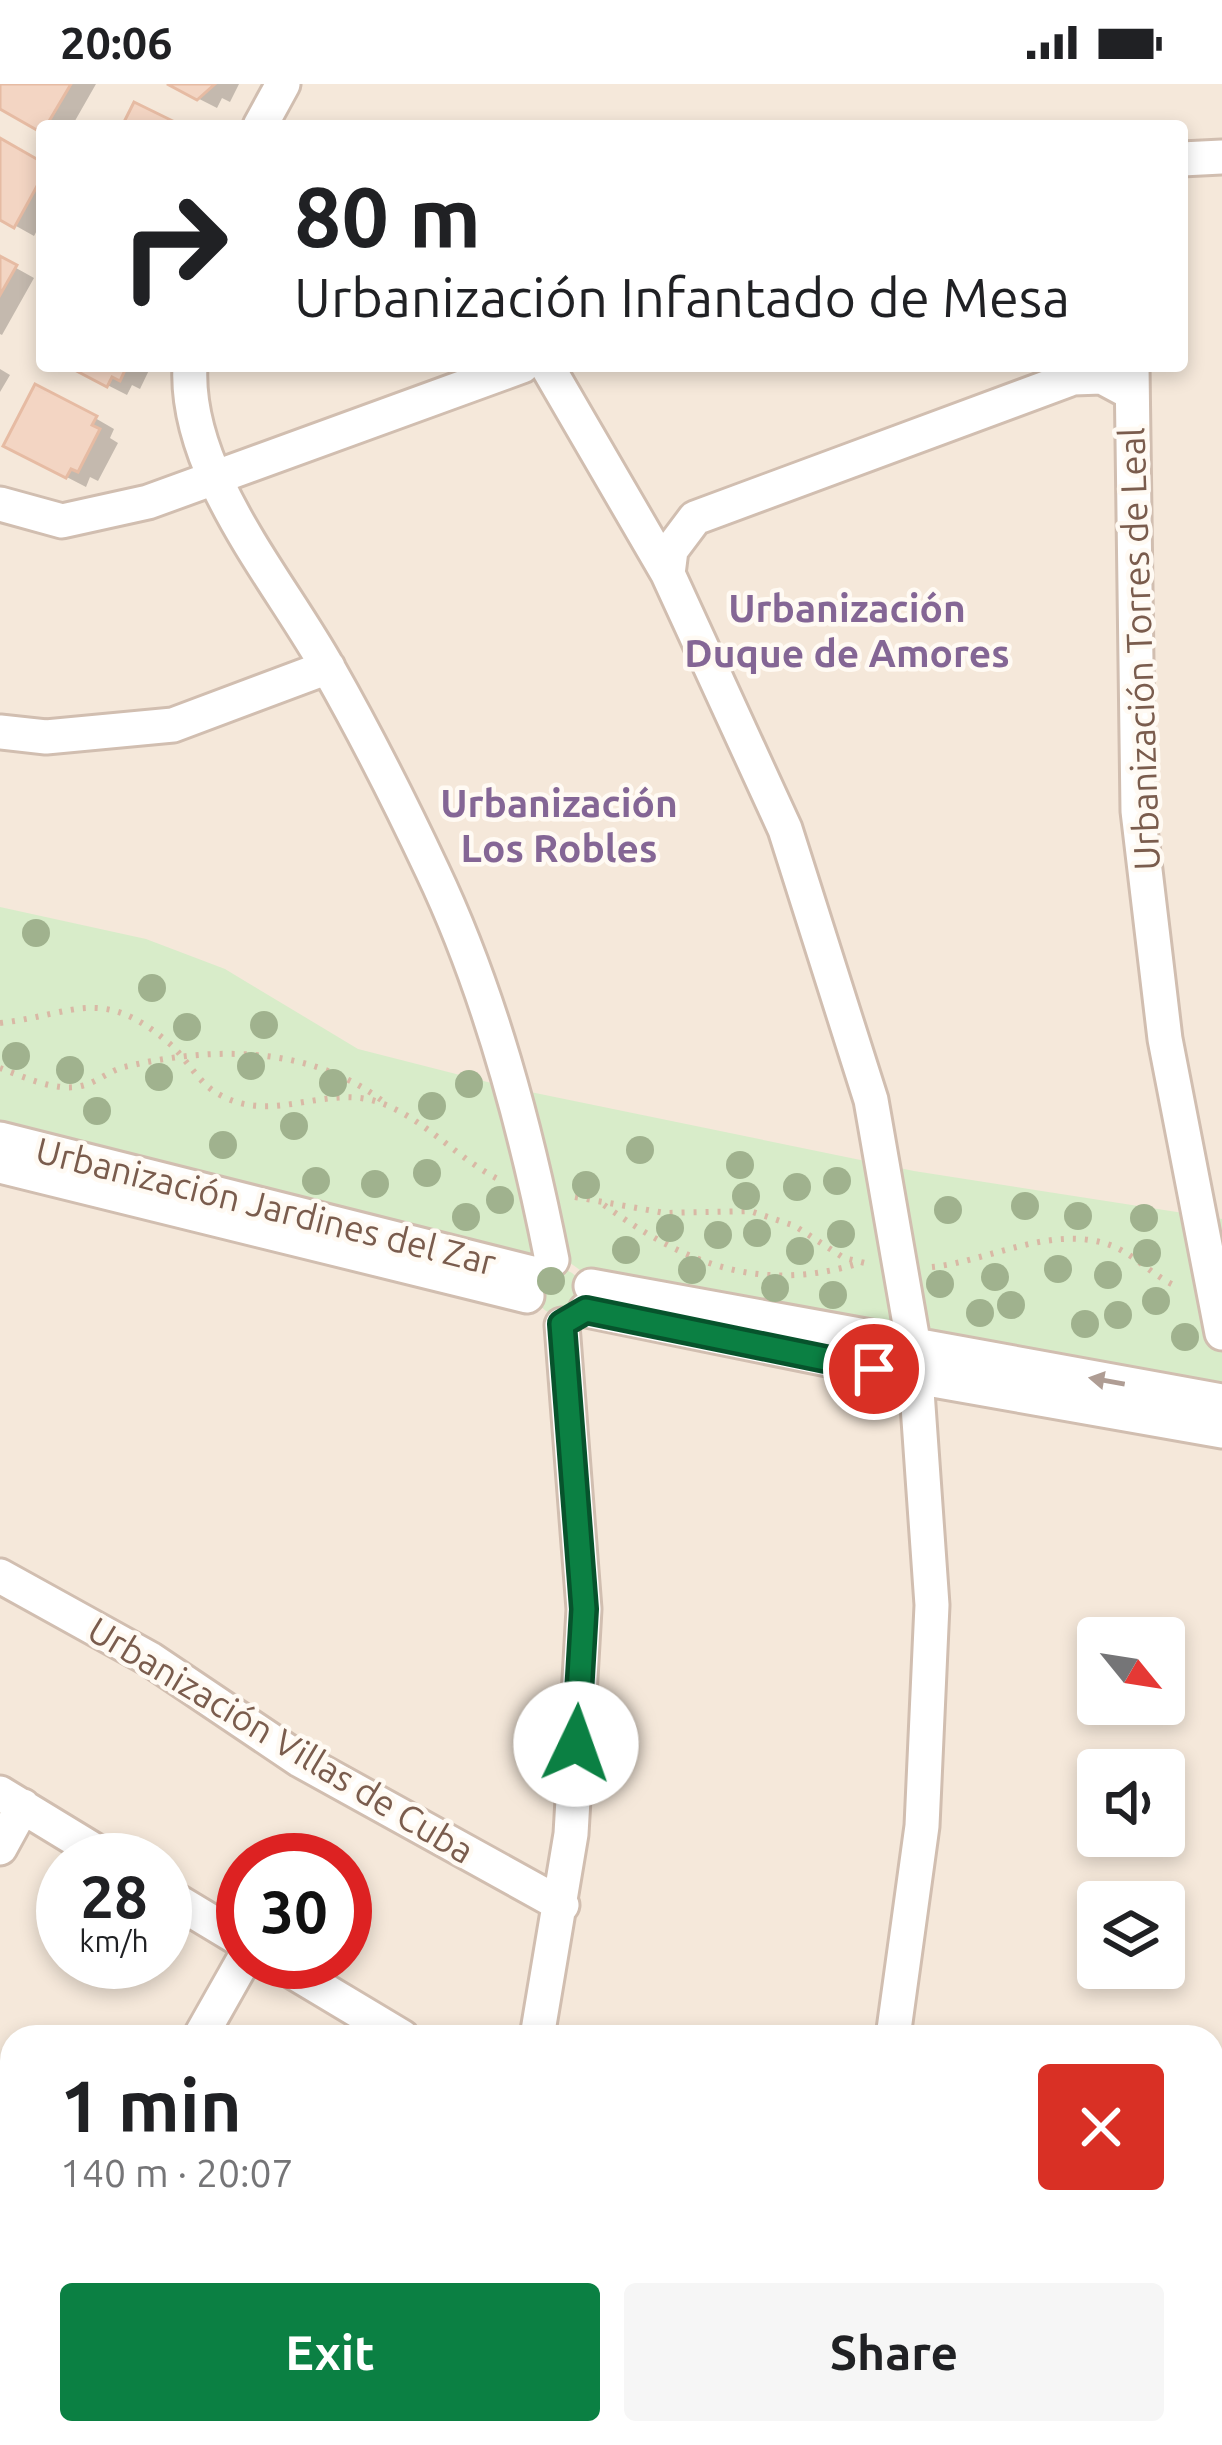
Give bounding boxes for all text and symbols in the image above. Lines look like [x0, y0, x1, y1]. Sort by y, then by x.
text: 20:06 [60, 17, 173, 68]
icon: right [96, 168, 252, 324]
text: 80 m [294, 169, 481, 263]
text: Urbanización Infantado de Mesa [294, 267, 1070, 327]
street label: Urbanización Torres de Leal [1110, 427, 1167, 871]
district label: Urbanización Duque de Amores [684, 586, 1010, 674]
district label: Urbanización Los Robles [440, 781, 678, 869]
street label: Urbanización Jardines del Zar [32, 1128, 501, 1283]
pin [823, 1318, 925, 1420]
icon: arrive [841, 1336, 907, 1402]
one-way arrow [1087, 1371, 1125, 1390]
street label: Urbanización Villas de Cuba [81, 1608, 481, 1871]
north arrow [1077, 1617, 1185, 1725]
map controls [1077, 1617, 1185, 1989]
position arrow [513, 1681, 639, 1807]
button: sound [1077, 1749, 1185, 1857]
speed limit sign: 30 [216, 1833, 372, 1989]
text: 28 [80, 1862, 148, 1929]
button: layers [1077, 1881, 1185, 1989]
text: km/h [79, 1924, 149, 1958]
button: close [1038, 2064, 1164, 2190]
text: 1 min [60, 2065, 242, 2146]
text: 140 m · 20:07 [60, 2151, 294, 2194]
button: Exit [60, 2283, 600, 2421]
button: Share [624, 2283, 1164, 2421]

